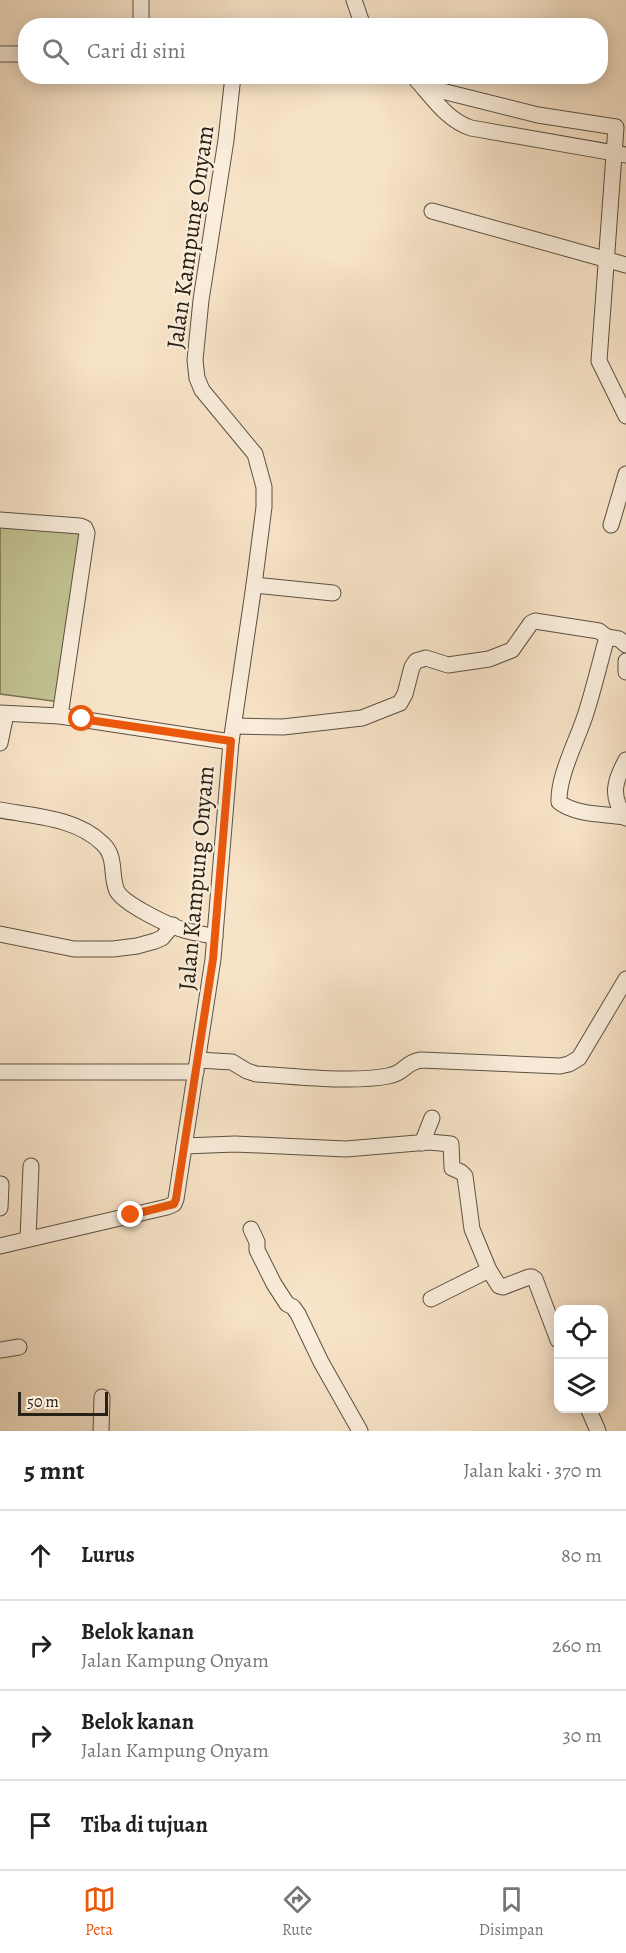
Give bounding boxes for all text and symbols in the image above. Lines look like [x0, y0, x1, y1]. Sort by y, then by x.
search box [18, 18, 608, 84]
icon: search [39, 35, 72, 68]
text: Cari di sini [87, 36, 186, 66]
street label: Jalan Kampung Onyam [158, 123, 222, 351]
route start [68, 705, 94, 731]
street label: Jalan Kampung Onyam [170, 764, 222, 992]
route end [117, 1201, 143, 1227]
map controls [554, 1305, 608, 1413]
button: locate [554, 1305, 608, 1359]
button: layers [554, 1359, 608, 1413]
scale bar [18, 1389, 108, 1416]
text: 50 m [27, 1391, 59, 1413]
text: 5 mnt [24, 1453, 85, 1488]
text: Jalan kaki · 370 m [463, 1457, 602, 1484]
icon: ahead [24, 1539, 57, 1572]
text: Lurus [81, 1540, 135, 1570]
text: 80 m [561, 1542, 602, 1569]
text: Belok kanan [81, 1617, 194, 1647]
icon: right [24, 1629, 57, 1662]
text: 260 m [552, 1632, 602, 1659]
text: Jalan Kampung Onyam [81, 1647, 269, 1674]
text: Belok kanan [81, 1707, 194, 1737]
icon: right [24, 1719, 57, 1752]
text: 30 m [562, 1722, 602, 1749]
text: Jalan Kampung Onyam [81, 1737, 269, 1764]
icon: arrive [24, 1809, 57, 1842]
text: Tiba di tujuan [81, 1810, 208, 1840]
tab: Peta [83, 1883, 116, 1941]
tab: Rute [281, 1883, 314, 1941]
tab: Disimpan [479, 1883, 543, 1941]

